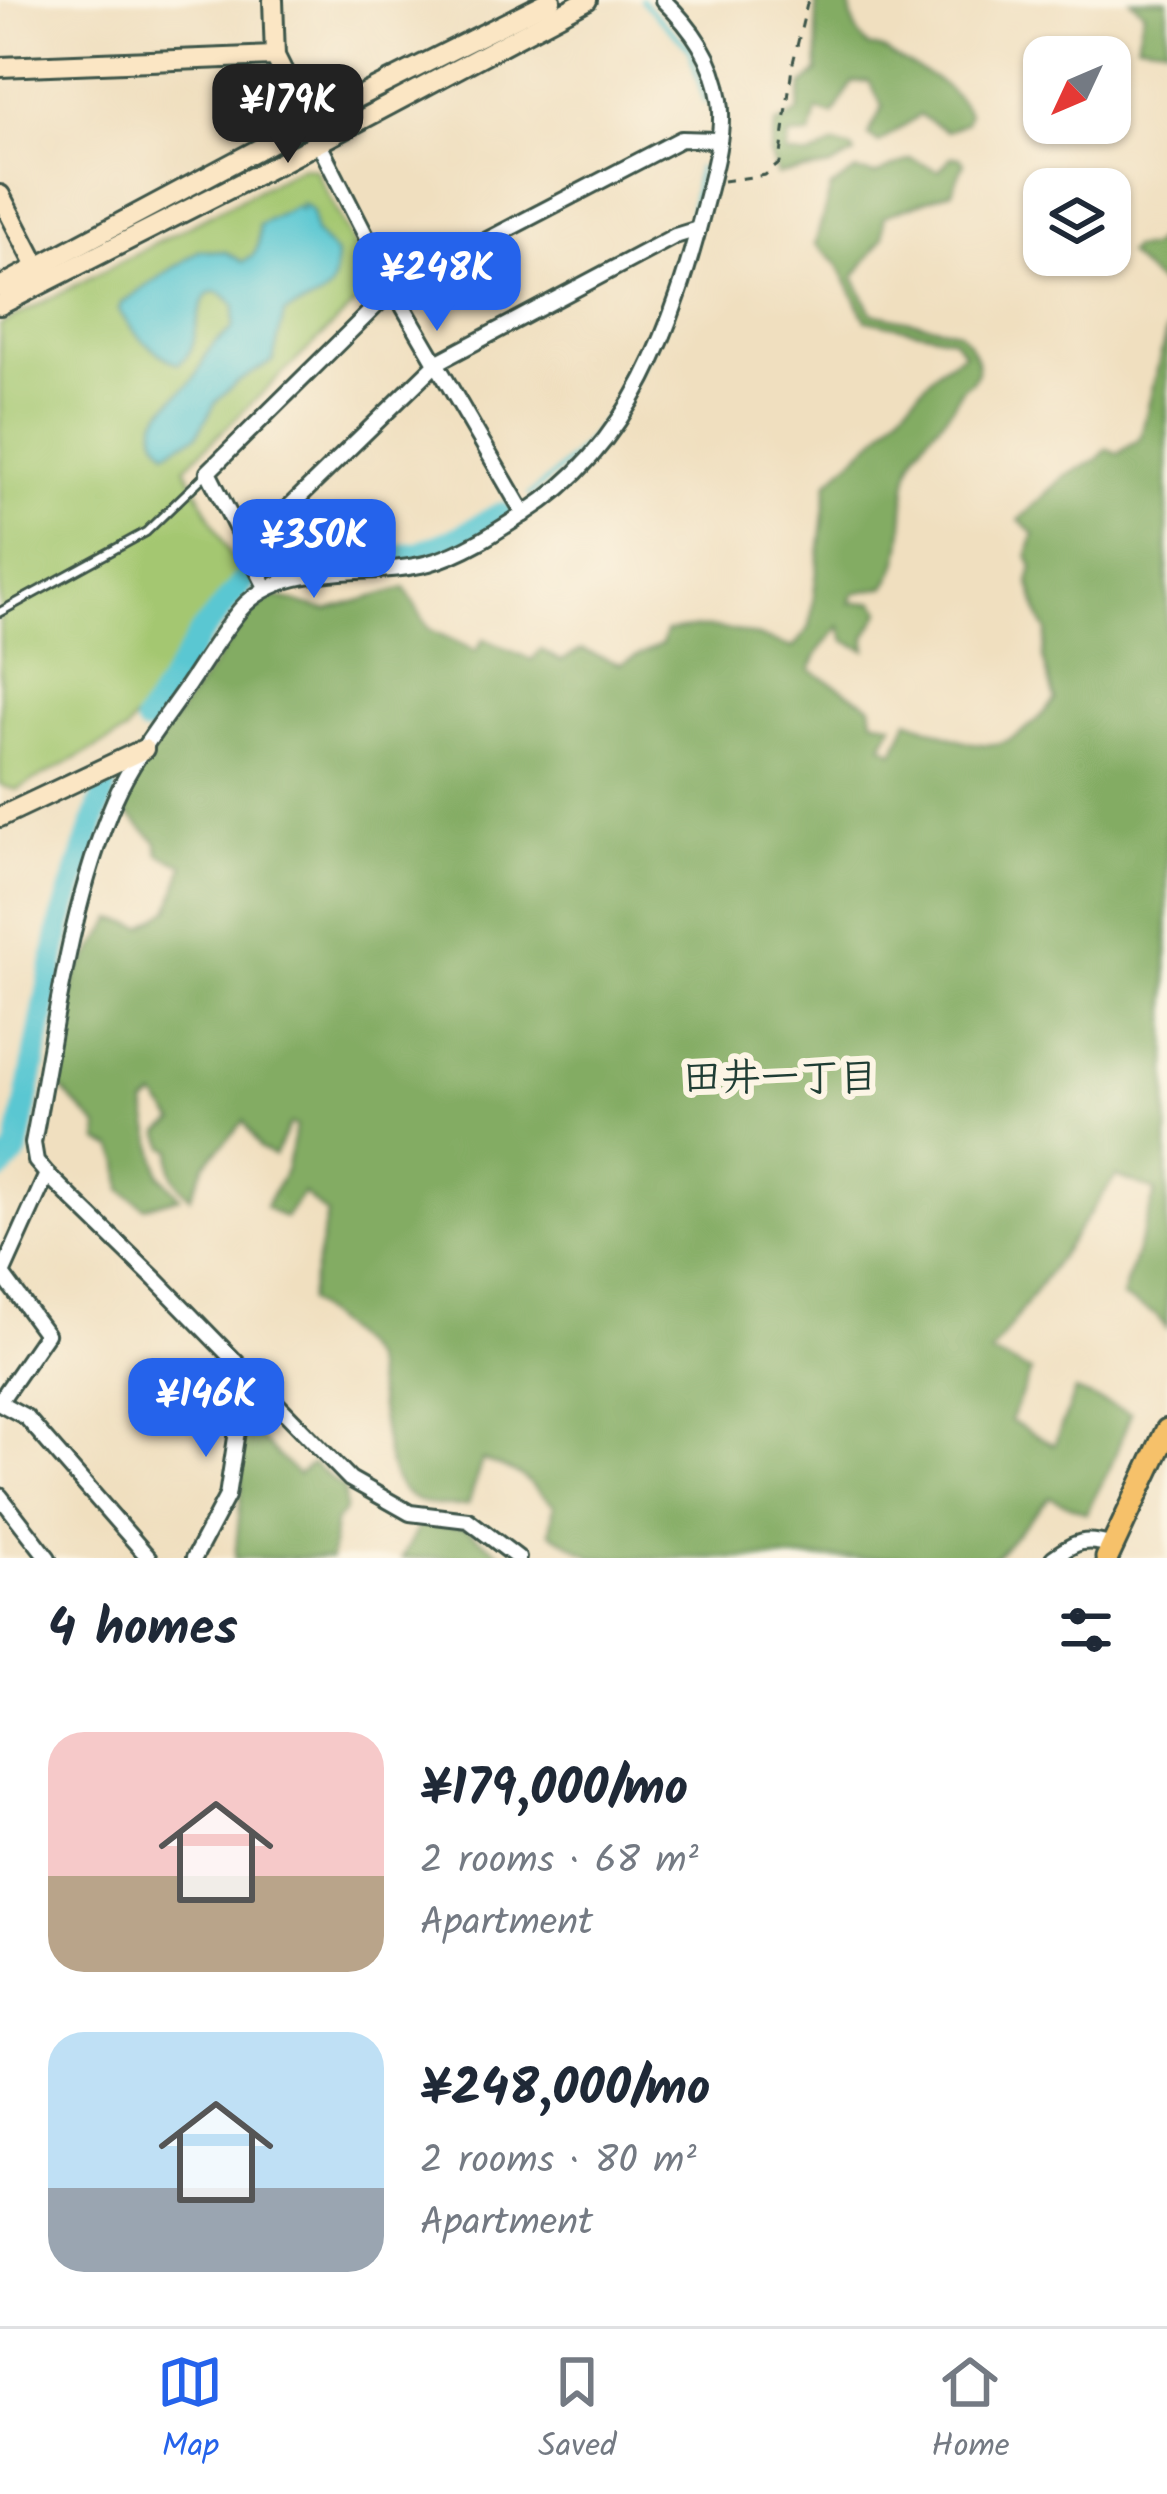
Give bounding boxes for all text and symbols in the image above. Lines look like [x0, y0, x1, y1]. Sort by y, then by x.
north arrow [1023, 36, 1131, 144]
map controls [1023, 36, 1131, 276]
pin: ¥179K [204, 64, 372, 166]
text: ¥179K [239, 72, 337, 134]
button: layers [1023, 168, 1131, 276]
pin: ¥248K [353, 232, 521, 334]
text: ¥248K [380, 240, 494, 302]
pin: ¥350K [230, 499, 398, 601]
text: ¥350K [260, 507, 368, 569]
district label: 田井一丁目 [682, 1049, 878, 1111]
pin: ¥146K [122, 1358, 290, 1460]
text: ¥146K [155, 1366, 257, 1428]
text: 4 homes [48, 1590, 238, 1671]
icon: filters [1053, 1597, 1119, 1663]
text: ¥179,000/mo [420, 1750, 688, 1831]
icon: home [144, 1780, 288, 1924]
text: 2 rooms · 68 m² [420, 1831, 699, 1893]
text: Apartment [420, 1893, 593, 1955]
text: ¥248,000/mo [420, 2050, 710, 2131]
icon: home [144, 2080, 288, 2224]
text: 2 rooms · 80 m² [420, 2131, 696, 2193]
text: Apartment [420, 2193, 593, 2255]
tab: Map [157, 2349, 223, 2474]
tab: Saved [538, 2349, 617, 2474]
tab: Home [931, 2349, 1010, 2474]

